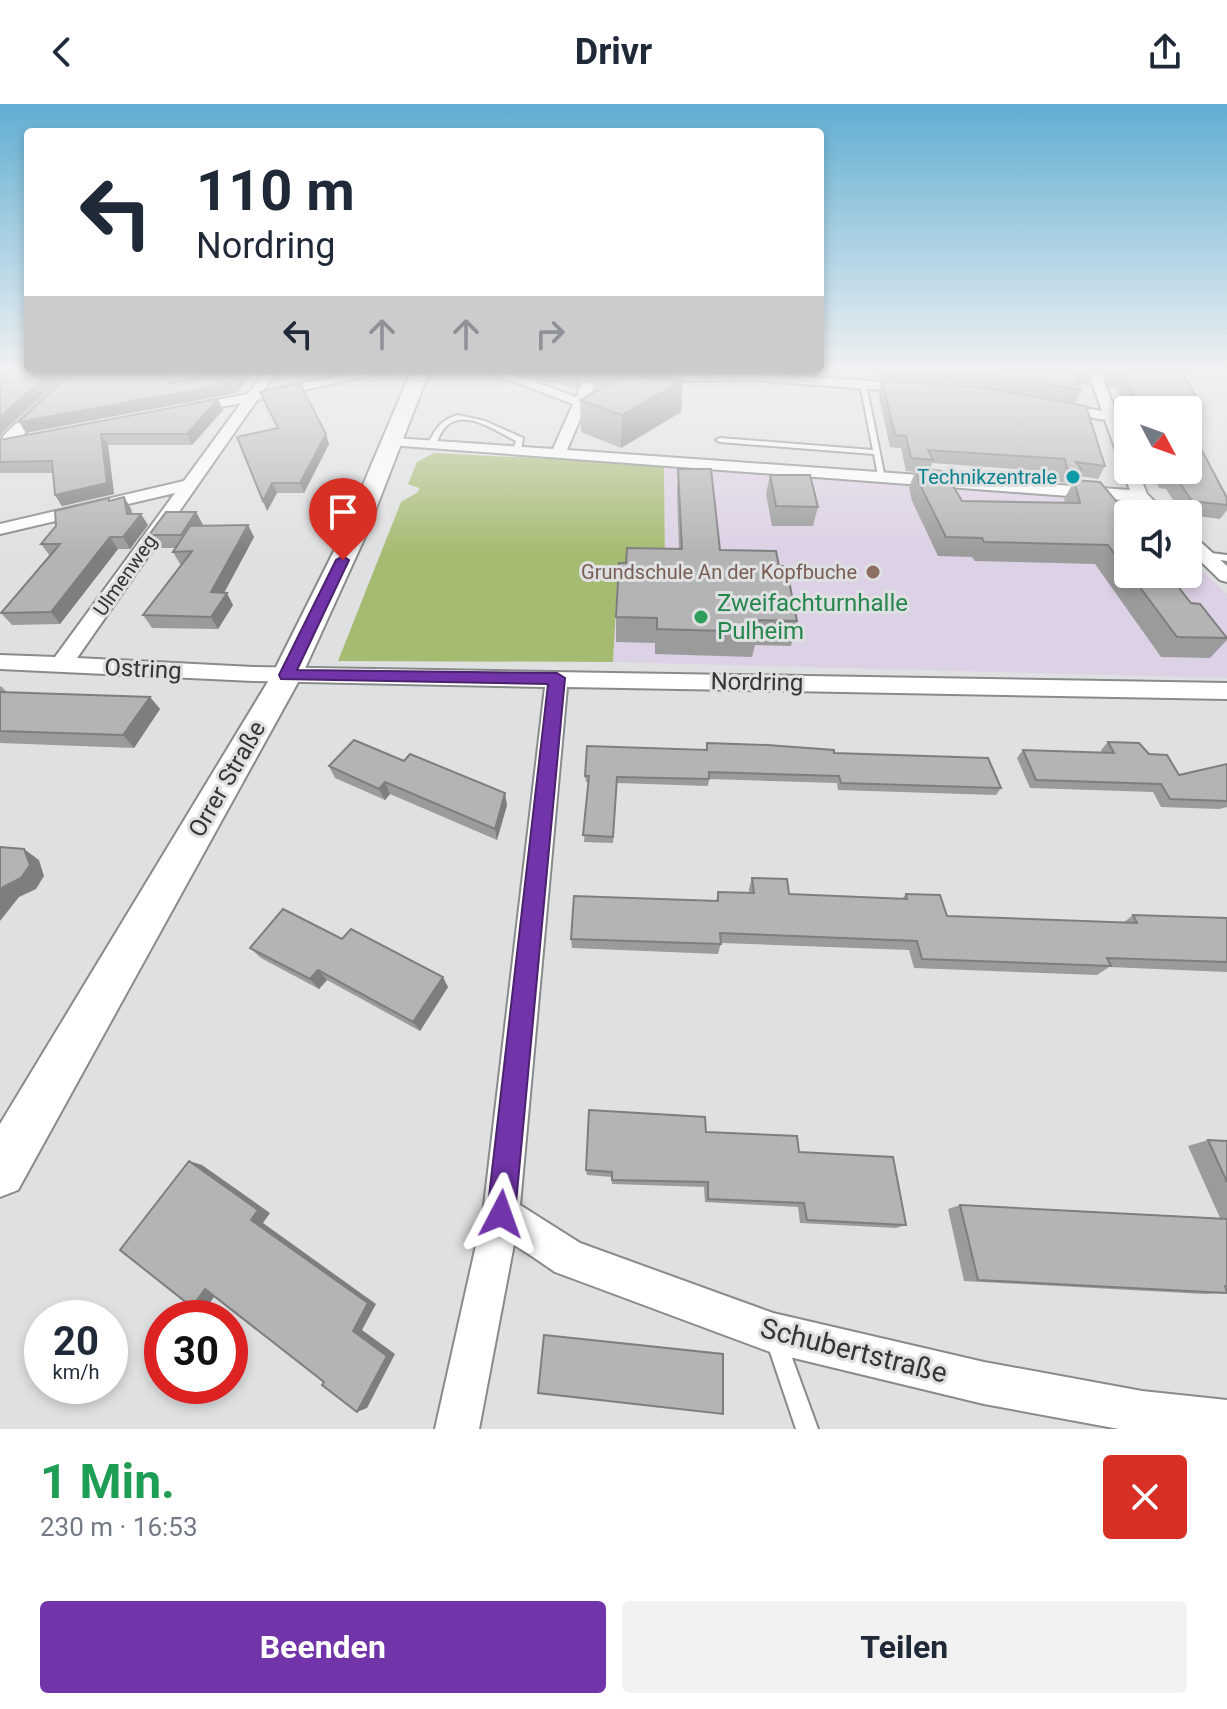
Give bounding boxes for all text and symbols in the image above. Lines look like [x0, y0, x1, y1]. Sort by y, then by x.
icon: back [40, 30, 84, 74]
icon: share [1143, 30, 1187, 74]
text: Drivr [575, 31, 652, 73]
text: 110 m [196, 158, 355, 224]
icon: left [64, 160, 168, 264]
text: Nordring [196, 225, 335, 267]
icon: left [276, 312, 320, 356]
icon: ahead [360, 312, 404, 356]
icon: ahead [444, 312, 488, 356]
icon: right [528, 312, 572, 356]
north arrow [1114, 396, 1202, 484]
map controls [1114, 396, 1202, 588]
place label: Technikzentrale [917, 465, 1057, 489]
marker: Technikzentrale [1064, 468, 1082, 486]
pin [309, 478, 377, 560]
icon: arrive [321, 490, 365, 534]
button: sound [1114, 500, 1202, 588]
street label: Ulmenweg [88, 530, 162, 620]
place label: Grundschule An der Kopfbuche [581, 560, 857, 584]
marker: Grundschule An der Kopfbuche [864, 563, 882, 581]
place label: Zweifachturnhalle Pulheim [717, 589, 908, 645]
marker: Zweifachturnhalle Pulheim [692, 608, 710, 626]
street label: Ostring [104, 653, 182, 685]
street label: Nordring [710, 667, 804, 697]
street label: Orrer Straße [183, 716, 271, 842]
position arrow [459, 1172, 543, 1256]
speed limit sign: 30 [144, 1300, 248, 1404]
street label: Schubertstraße [757, 1311, 951, 1390]
text: 20 [53, 1318, 99, 1365]
text: km/h [53, 1360, 99, 1384]
text: 1 Min. [40, 1453, 175, 1510]
button: close [1103, 1455, 1187, 1539]
text: 230 m · 16:53 [40, 1512, 198, 1542]
button: Beenden [40, 1601, 606, 1693]
button: Teilen [622, 1601, 1187, 1693]

